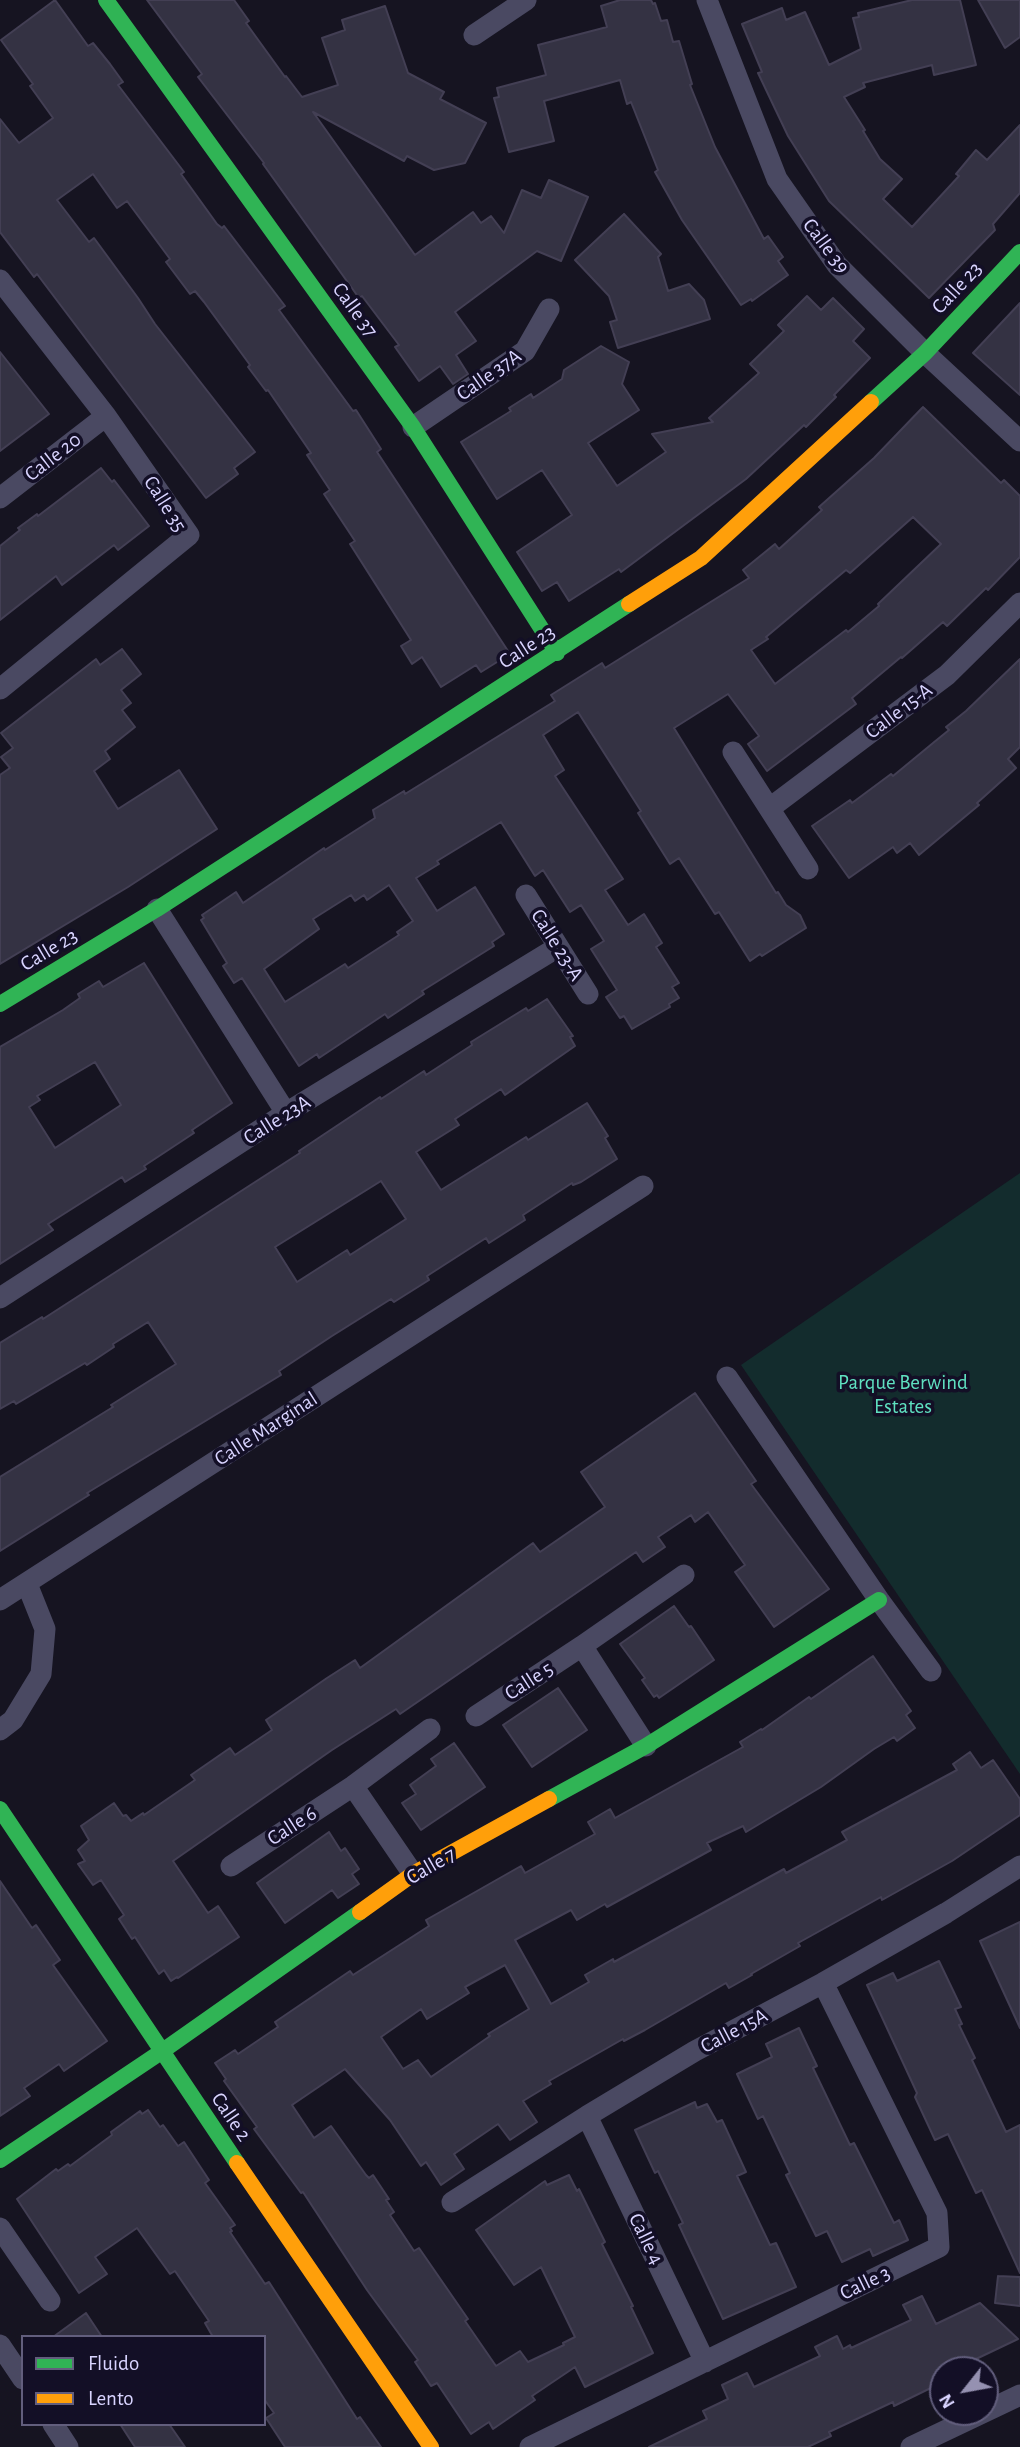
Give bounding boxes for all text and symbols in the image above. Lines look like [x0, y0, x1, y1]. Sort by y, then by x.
street label: Calle 39 [797, 213, 855, 279]
street label: Calle 23 [927, 257, 987, 319]
street label: Calle 37 [327, 278, 383, 342]
street label: Calle 37A [452, 344, 526, 406]
street label: Calle 20 [20, 427, 86, 487]
street label: Calle 35 [138, 471, 192, 537]
street label: Calle 23 [494, 619, 560, 675]
street label: Calle 15-A [860, 678, 938, 744]
street label: Calle 23-A [525, 904, 589, 986]
street label: Calle 23 [16, 923, 82, 977]
street label: Calle 23A [239, 1090, 315, 1150]
park label: Parque Berwind Estates [838, 1370, 968, 1420]
street label: Calle Marginal [210, 1386, 322, 1472]
street label: Calle 5 [500, 1656, 558, 1706]
street label: Calle 6 [262, 1801, 322, 1851]
street label: Calle 7 [402, 1842, 460, 1890]
street label: Calle 15A [696, 2003, 772, 2059]
street label: Calle 2 [206, 2088, 256, 2146]
street label: Calle 4 [623, 2209, 669, 2269]
street label: Calle 3 [836, 2260, 894, 2306]
legend [21, 2335, 266, 2426]
text: Fluido [88, 2353, 139, 2374]
north arrow [929, 2356, 999, 2426]
text: Lento [88, 2388, 134, 2409]
text: N [936, 2390, 959, 2412]

